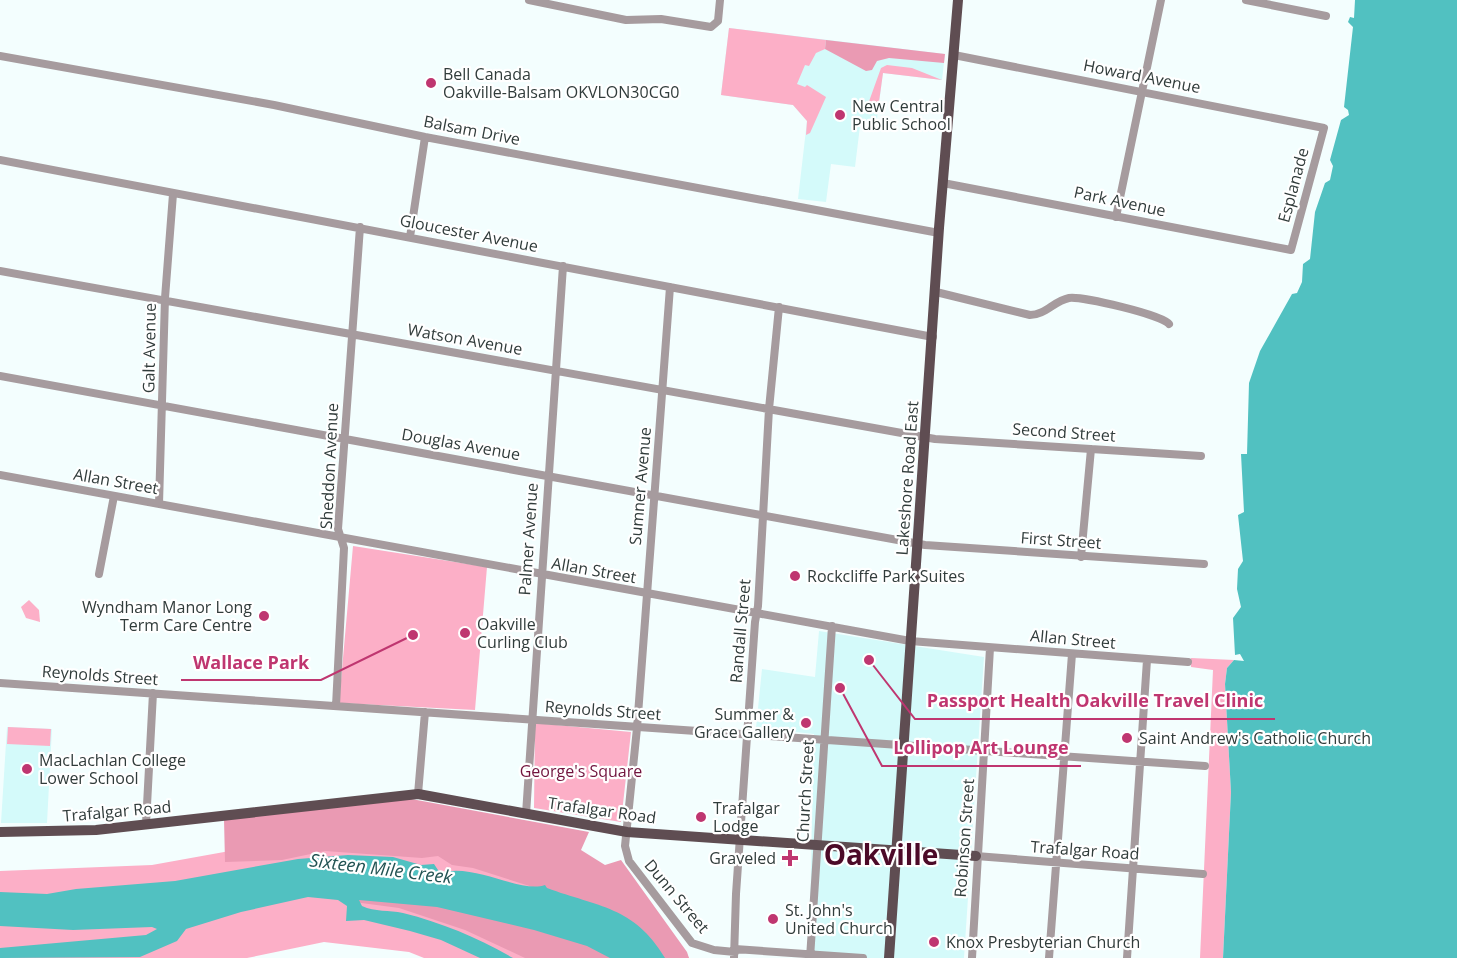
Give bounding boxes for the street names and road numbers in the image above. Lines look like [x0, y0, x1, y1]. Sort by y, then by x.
street label: Howard Avenue [1082, 54, 1202, 98]
street label: Balsam Drive [422, 110, 522, 150]
street label: Esplanade [1272, 145, 1314, 225]
street label: Park Avenue [1072, 181, 1168, 221]
street label: Gloucester Avenue [398, 209, 540, 257]
street label: Galt Avenue [137, 303, 161, 393]
street label: Watson Avenue [406, 318, 524, 360]
street label: Lakeshore Road East [891, 400, 923, 556]
street label: Sheddon Avenue [315, 402, 343, 530]
street label: Second Street [1012, 417, 1117, 447]
street label: Douglas Avenue [400, 423, 522, 465]
street label: Sumner Avenue [624, 426, 656, 546]
street label: Allan Street [72, 463, 160, 499]
street label: Palmer Avenue [513, 482, 543, 596]
street label: First Street [1020, 526, 1102, 554]
street label: Allan Street [550, 552, 638, 588]
street label: Randall Street [725, 578, 756, 684]
street label: Allan Street [1029, 624, 1117, 654]
street label: Reynolds Street [41, 660, 159, 690]
street label: Reynolds Street [544, 695, 662, 725]
street label: Church Street [791, 739, 819, 843]
street label: Robinson Street [949, 778, 979, 898]
street label: Trafalgar Road [546, 792, 658, 828]
street label: Trafalgar Road [62, 795, 172, 827]
street label: Trafalgar Road [1030, 835, 1140, 865]
street label: Dunn Street [640, 854, 715, 938]

